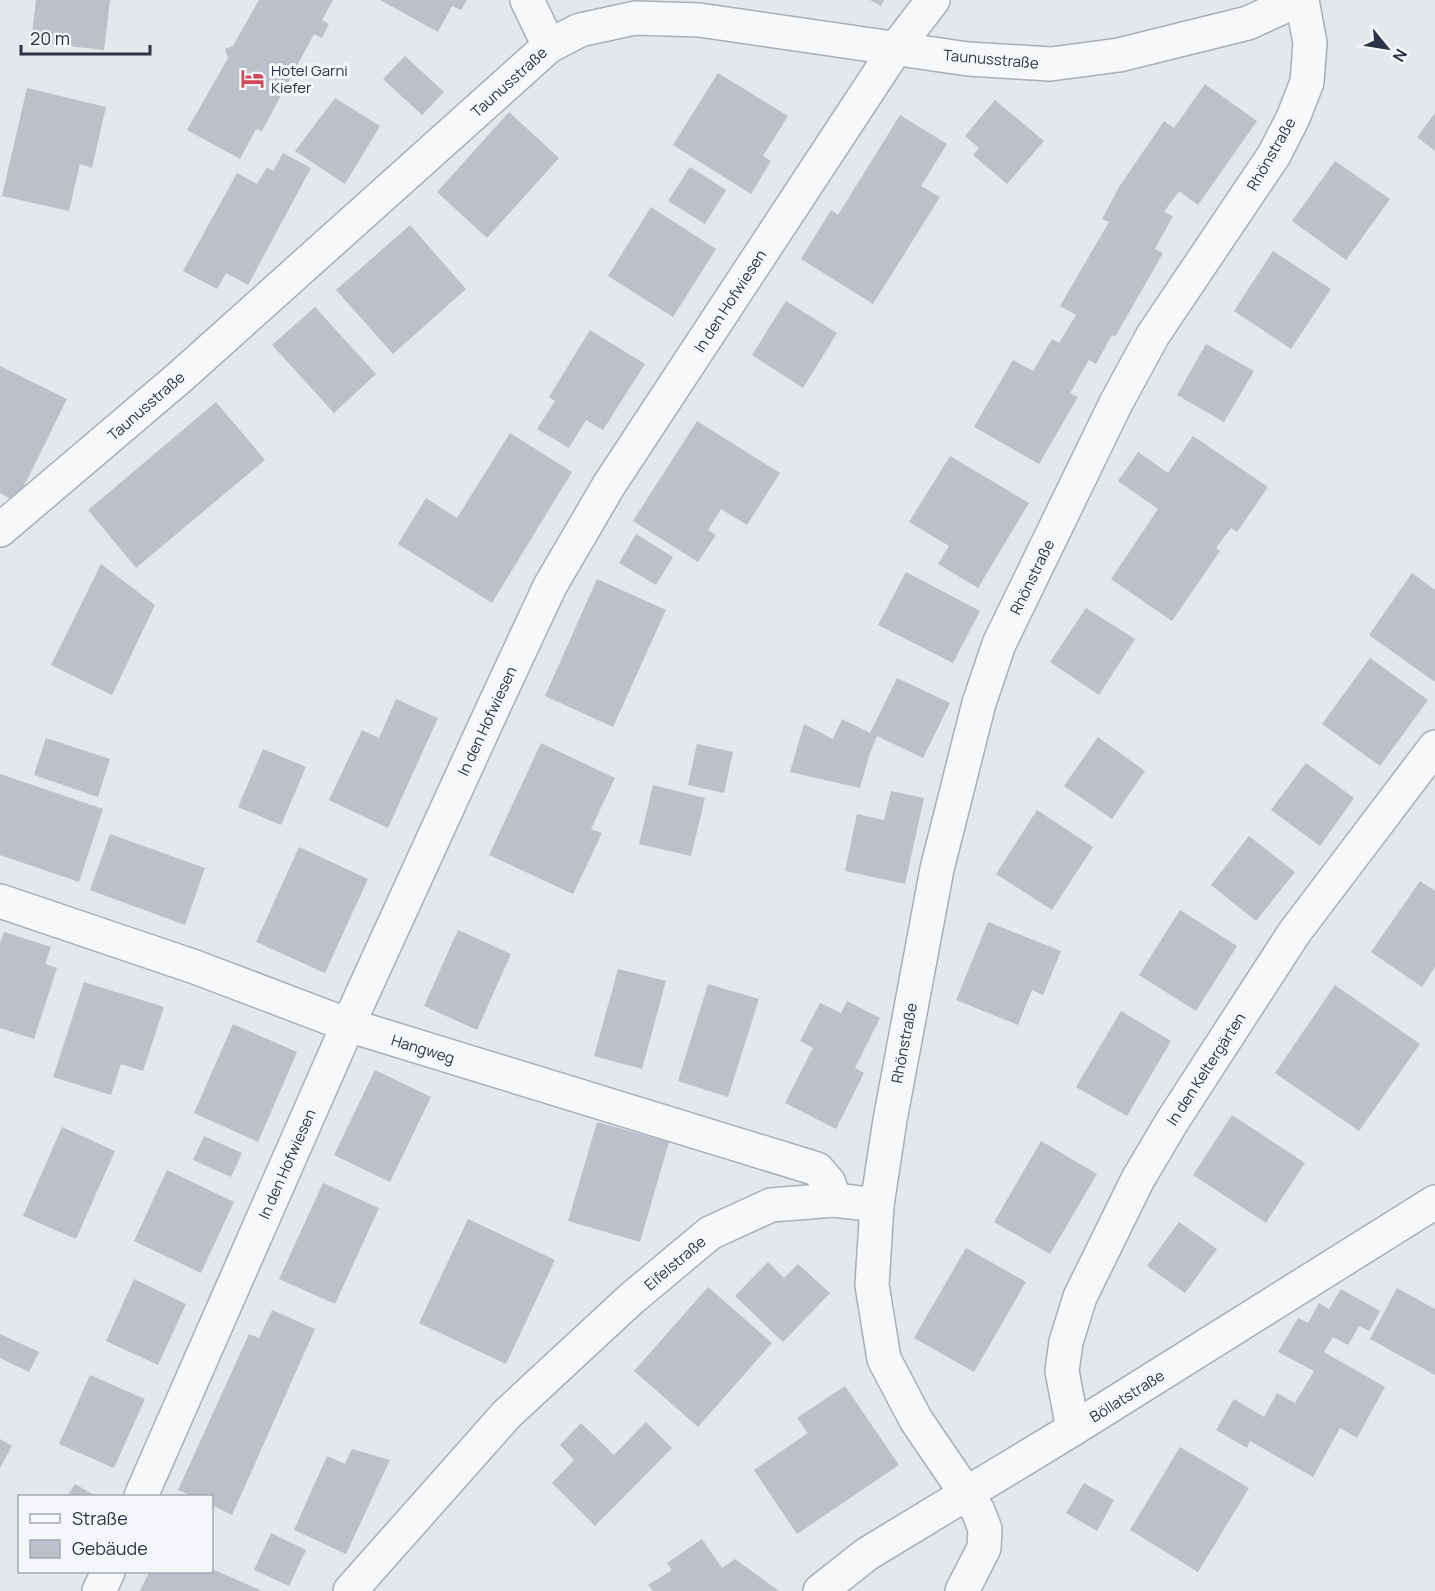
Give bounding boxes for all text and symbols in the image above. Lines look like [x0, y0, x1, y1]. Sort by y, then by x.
scale bar [21, 18, 150, 56]
north arrow [1357, 18, 1417, 78]
text: 20 m [30, 26, 70, 50]
street label: Taunusstraße [466, 42, 552, 122]
street label: Taunusstraße [942, 44, 1040, 74]
text: N [1388, 45, 1412, 66]
place label: Hotel Garni Kiefer [271, 60, 348, 98]
hotel icon: Hotel Garni Kiefer [240, 66, 266, 92]
street label: Rhönstraße [1242, 113, 1301, 194]
street label: In den Hofwiesen [689, 246, 771, 356]
street label: Taunusstraße [103, 366, 189, 445]
street label: Rhönstraße [1005, 536, 1059, 618]
street label: In den Hofwiesen [452, 663, 522, 779]
street label: Rhönstraße [886, 1001, 922, 1085]
street label: In den Keltergärten [1162, 1008, 1250, 1130]
street label: Hangweg [389, 1029, 457, 1069]
street label: In den Hofwiesen [253, 1106, 321, 1222]
street label: Eifelstraße [640, 1231, 710, 1295]
street label: Böllatstraße [1086, 1365, 1169, 1427]
legend [18, 1495, 213, 1573]
text: Straße [72, 1506, 128, 1530]
text: Gebäude [72, 1536, 148, 1560]

